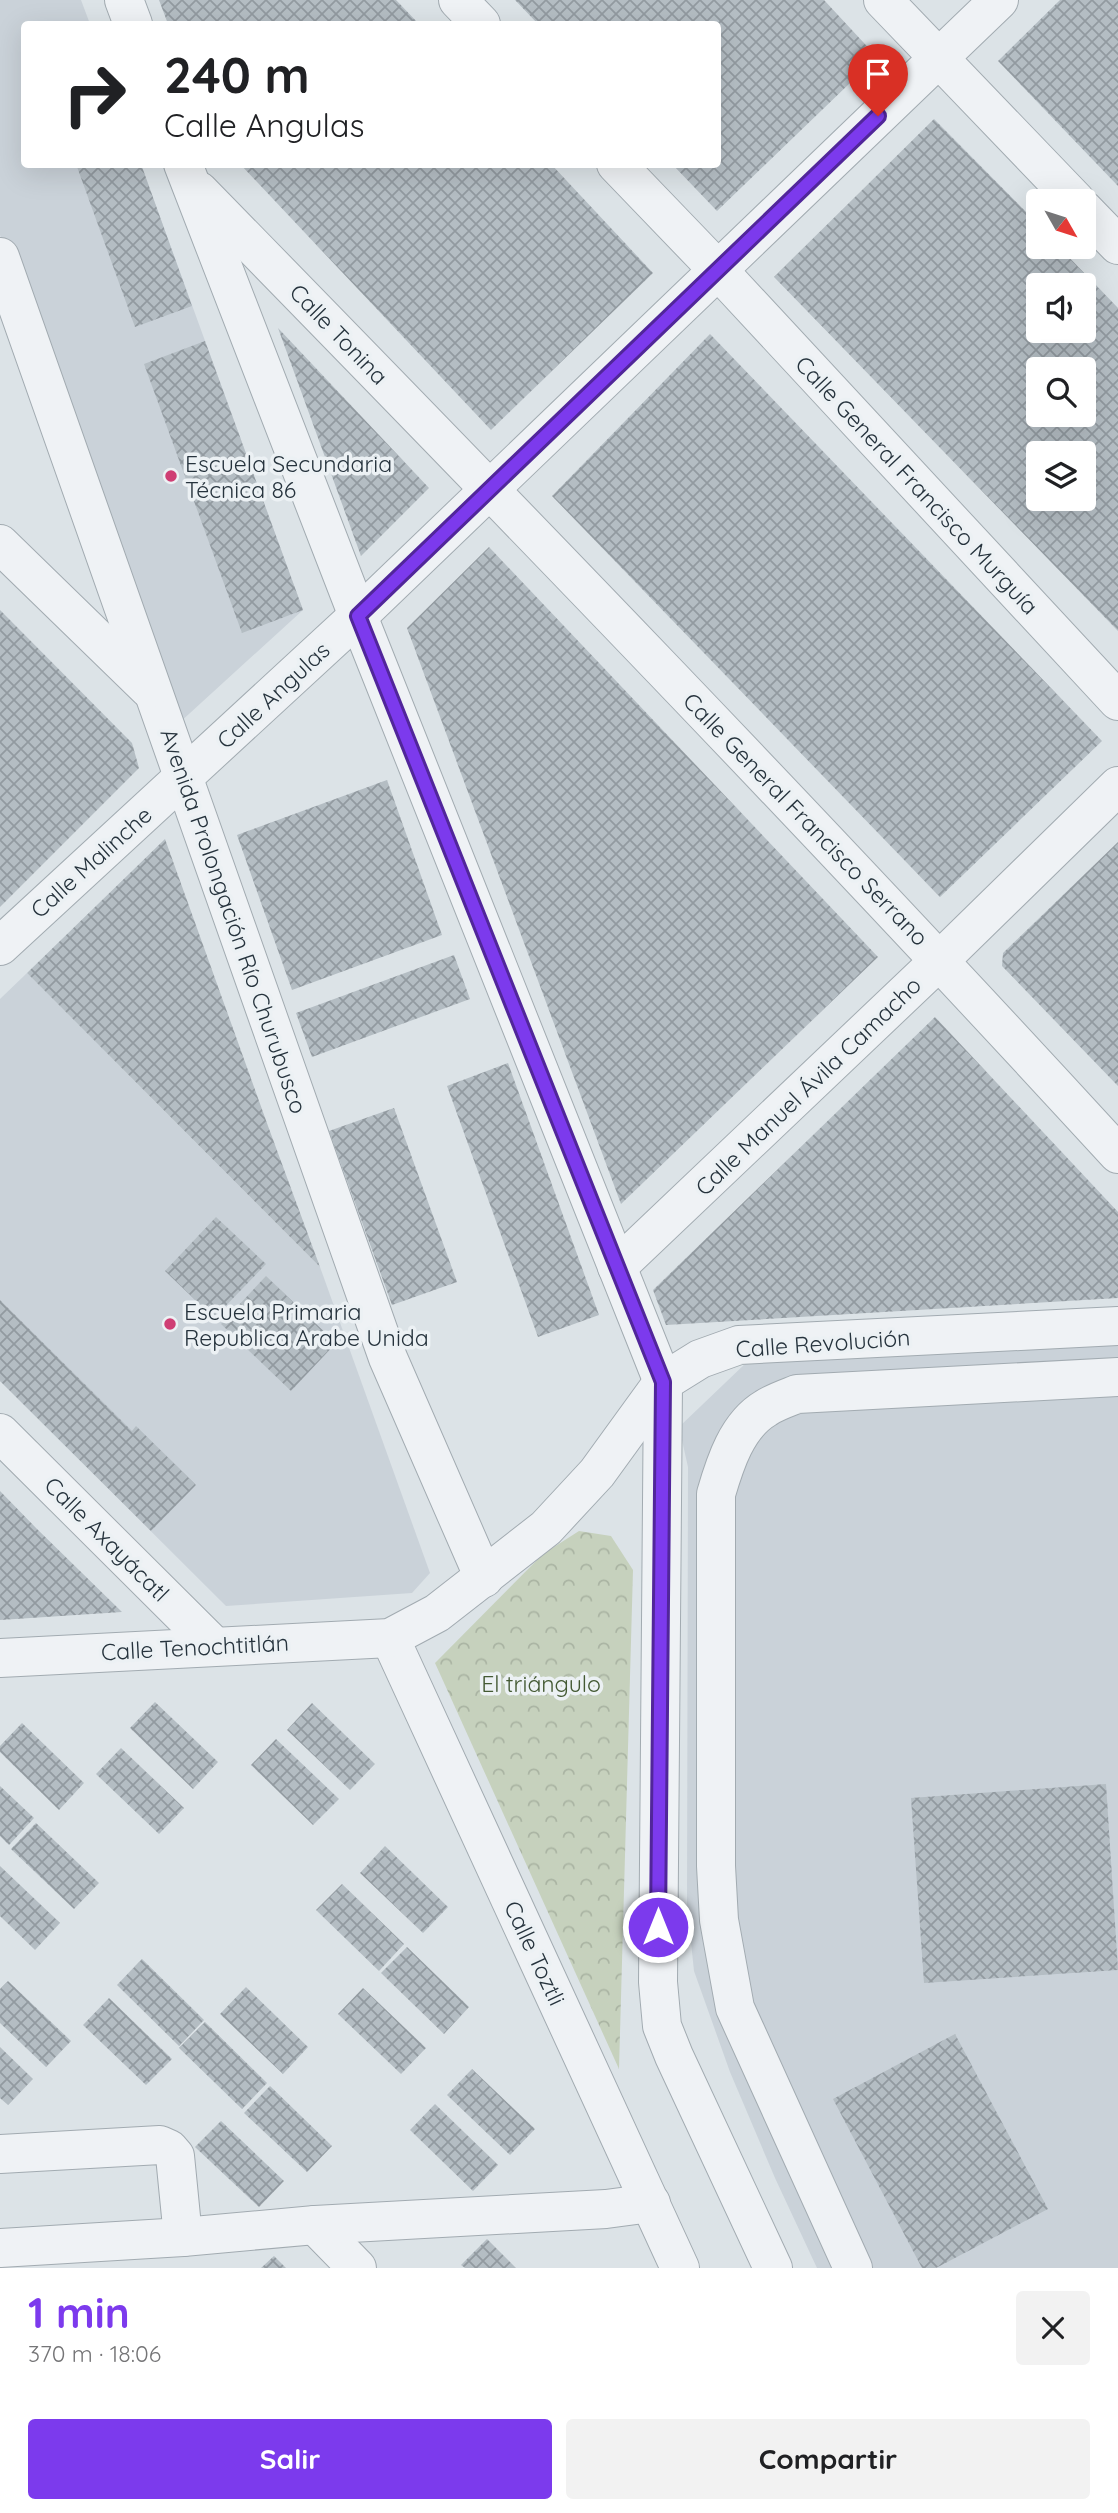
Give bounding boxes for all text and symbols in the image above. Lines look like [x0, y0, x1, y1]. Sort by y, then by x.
text: 240 m [164, 44, 310, 105]
pin [848, 44, 908, 116]
icon: right [49, 49, 140, 140]
icon: arrive [859, 55, 897, 93]
text: Calle Angulas [164, 105, 364, 145]
north arrow [1026, 189, 1096, 259]
map controls [1026, 189, 1096, 511]
button: sound [1026, 273, 1096, 343]
street label: Calle Tonina [284, 278, 394, 390]
street label: Calle General Francisco Murguía [789, 350, 1045, 620]
button: search [1026, 357, 1096, 427]
button: layers [1026, 441, 1096, 511]
place label: Escuela Secundaria Técnica 86 [185, 449, 392, 504]
marker: Escuela Secundaria Técnica 86 [163, 468, 179, 484]
street label: Calle Angulas [210, 635, 336, 755]
street label: Calle General Francisco Serrano [677, 686, 935, 952]
street label: Avenida Prolongación Río Churubusco [154, 725, 314, 1117]
street label: Calle Malinche [24, 800, 158, 924]
street label: Calle Manuel Ávila Camacho [689, 970, 927, 1202]
place label: Escuela Primaria Republica Arabe Unida [184, 1297, 429, 1352]
marker: Escuela Primaria Republica Arabe Unida [162, 1316, 178, 1332]
street label: Calle Revolución [735, 1322, 911, 1364]
street label: Calle Axayácatl [39, 1471, 175, 1607]
street label: Calle Tenochtitlán [100, 1628, 290, 1666]
park label: El triángulo [481, 1669, 601, 1698]
position arrow [621, 1890, 695, 1964]
street label: Calle Toztli [498, 1896, 572, 2010]
text: 1 min [28, 2286, 130, 2339]
button: close [1016, 2291, 1090, 2365]
text: 370 m · 18:06 [28, 2339, 161, 2368]
button: Salir [28, 2419, 552, 2499]
button: Compartir [566, 2419, 1090, 2499]

